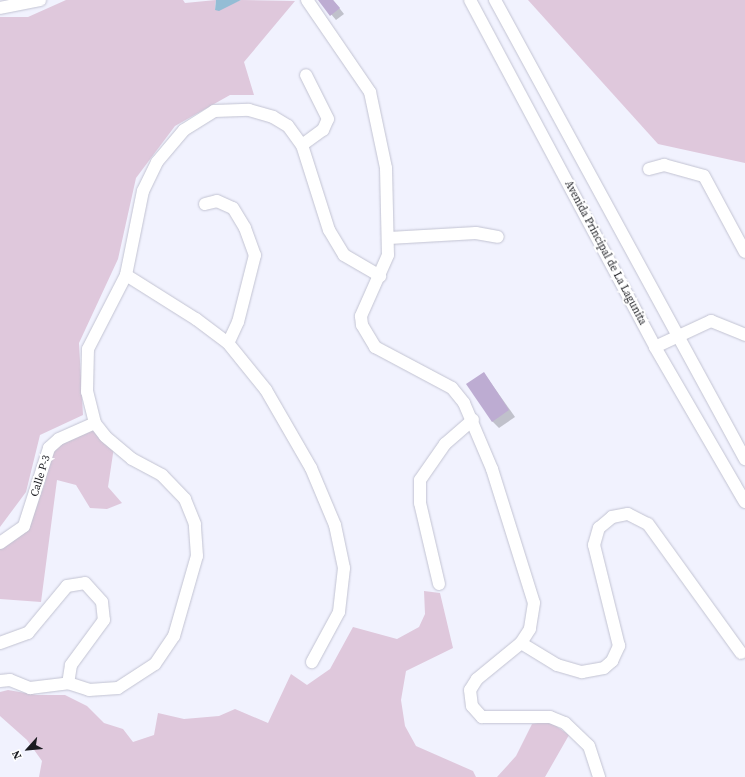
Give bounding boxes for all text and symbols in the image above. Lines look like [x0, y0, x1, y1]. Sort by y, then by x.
street label: Avenida Principal de La Lagunita [561, 179, 649, 327]
street label: Calle P-3 [28, 454, 54, 498]
north arrow [8, 729, 48, 769]
text: N [8, 748, 25, 762]

